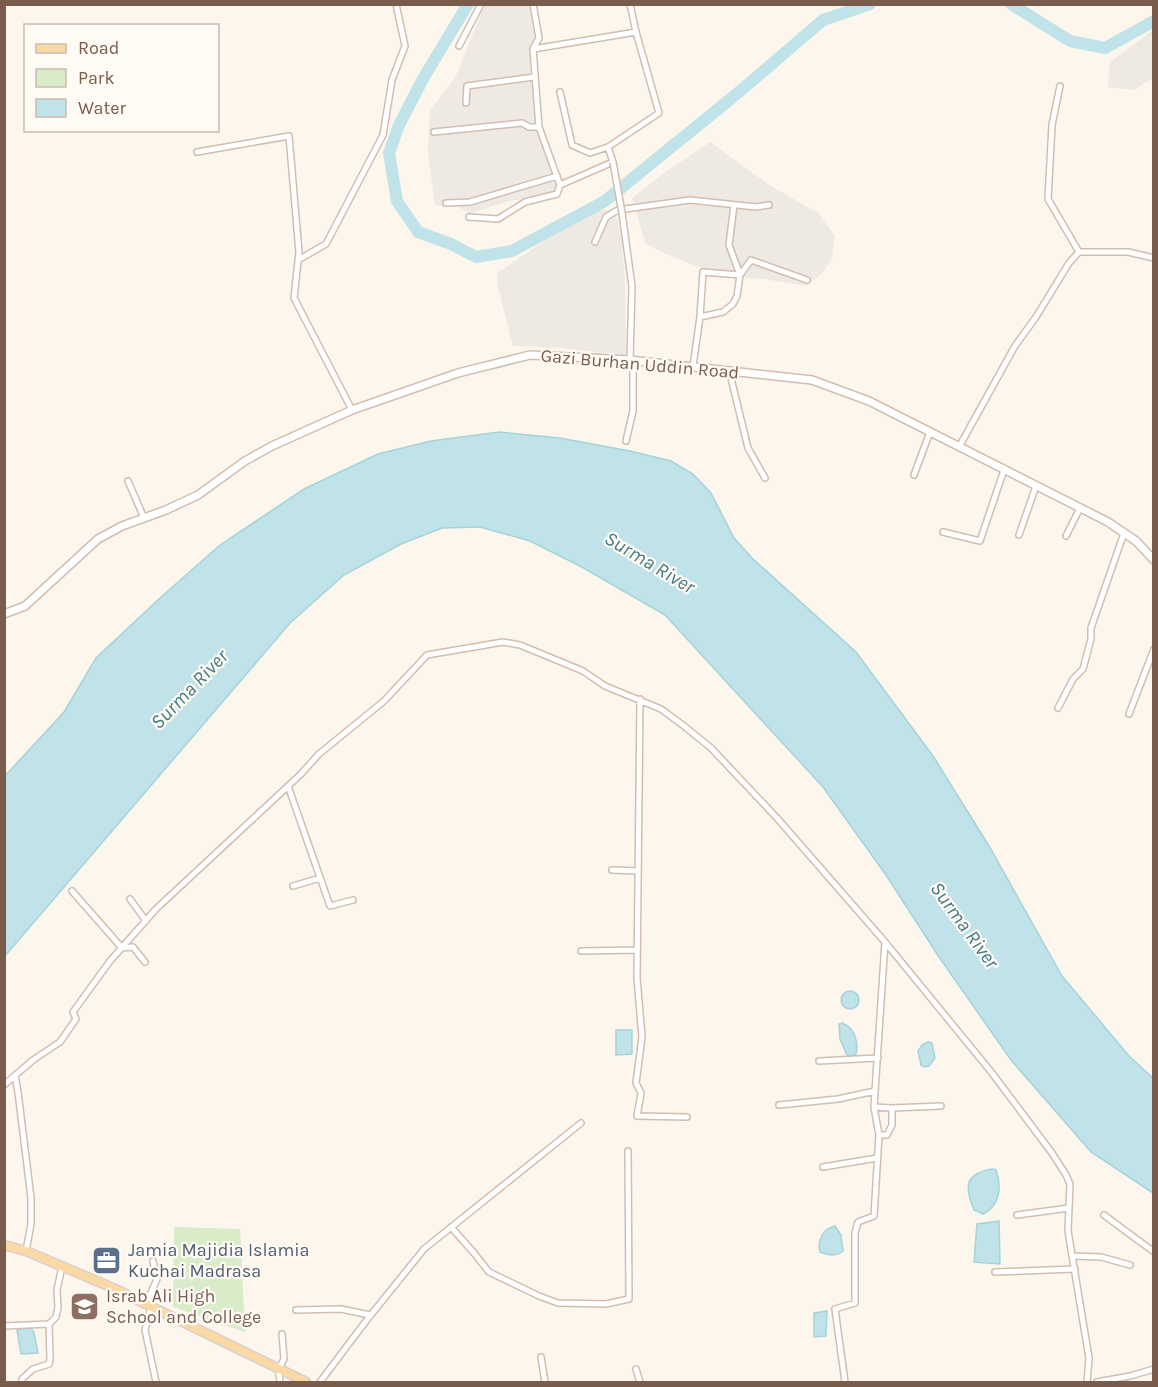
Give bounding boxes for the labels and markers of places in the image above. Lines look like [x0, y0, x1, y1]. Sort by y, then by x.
place label: Jamia Majidia Islamia Kuchai Madrasa [128, 1239, 310, 1282]
office icon: Jamia Majidia Islamia Kuchai Madrasa [91, 1244, 123, 1276]
place label: Israb Ali High School and College [106, 1285, 261, 1328]
school or university icon: Israb Ali High School and College [69, 1290, 101, 1322]

